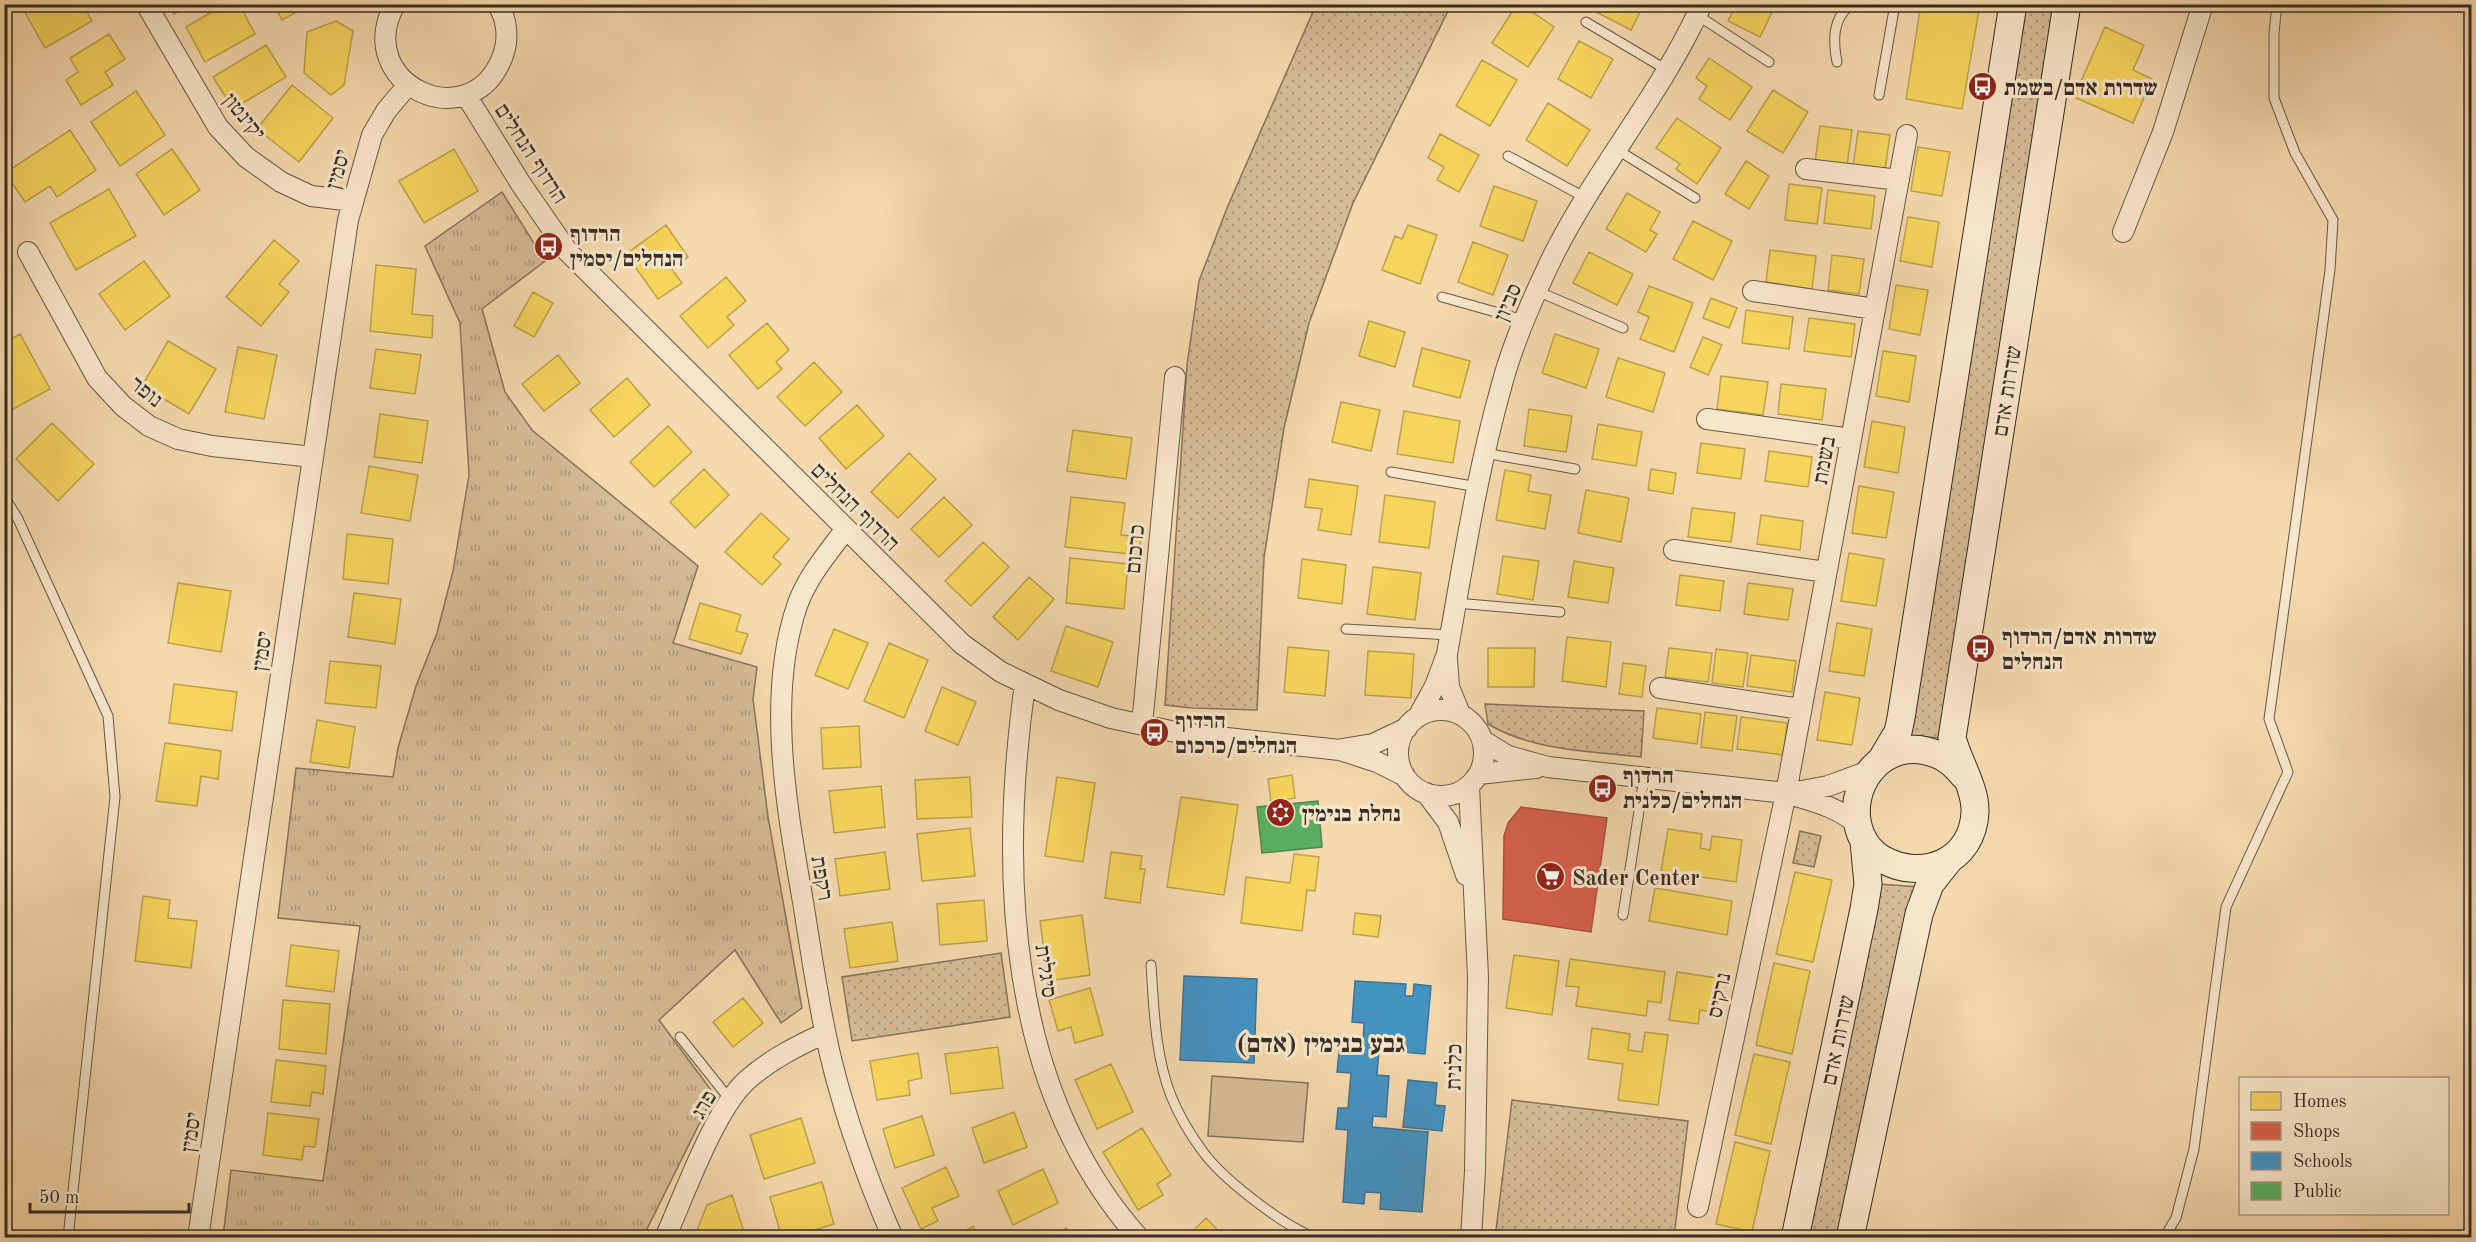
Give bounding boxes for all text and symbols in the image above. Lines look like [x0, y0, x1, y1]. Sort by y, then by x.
bus stop icon: שדרות אדם/בשמת [1967, 71, 1999, 103]
place label: שדרות אדם/בשמת [2004, 78, 2158, 100]
street label: יקינטון [218, 90, 269, 145]
street label: הרדוף הנחלים [490, 100, 572, 208]
street label: יסמין [323, 147, 355, 192]
place label: הרדוף הנחלים/יסמין [570, 224, 684, 271]
bus stop icon: הרדוף הנחלים/יסמין [533, 230, 565, 262]
street label: סביון [1491, 281, 1527, 325]
street label: שדרות אדם [1990, 344, 2026, 438]
street label: נופר [125, 373, 166, 412]
street label: בשמת [1810, 435, 1840, 486]
street label: הרדוף הנחלים [806, 458, 904, 556]
street label: כרכום [1123, 524, 1149, 575]
place label: שדרות אדם/הרדוף הנחלים [2002, 627, 2157, 674]
street label: יסמין [249, 630, 277, 673]
bus stop icon: שדרות אדם/הרדוף הנחלים [1965, 633, 1997, 665]
place label: הרדוף הנחלים/כרכום [1175, 711, 1297, 758]
bus stop icon: הרדוף הנחלים/כרכום [1138, 717, 1170, 749]
place label: הרדוף הנחלים/כלנית [1623, 766, 1742, 813]
bus stop icon: הרדוף הנחלים/כלנית [1586, 772, 1618, 804]
synagogue icon: נחלת בנימין [1265, 797, 1297, 829]
place label: נחלת בנימין [1302, 803, 1401, 826]
street label: רקפת [806, 854, 836, 902]
supermarket icon: Sader Center [1535, 861, 1567, 893]
place label: Sader Center [1572, 868, 1700, 890]
street label: סיגלית [1030, 943, 1061, 999]
street label: נרקיס [1704, 971, 1735, 1020]
street label: שדרות אדם [1819, 993, 1859, 1088]
district label: גבע בנימין (אדם) [1237, 1032, 1405, 1058]
street label: כלנית [1443, 1043, 1466, 1091]
legend [2239, 1077, 2449, 1215]
street label: פרג [688, 1087, 722, 1123]
text: Homes [2293, 1093, 2347, 1111]
street label: יסמין [178, 1111, 206, 1154]
text: Shops [2293, 1123, 2340, 1141]
text: Schools [2293, 1153, 2353, 1171]
scale bar [30, 1176, 189, 1214]
text: Public [2293, 1183, 2342, 1201]
text: 50 m [39, 1189, 79, 1207]

